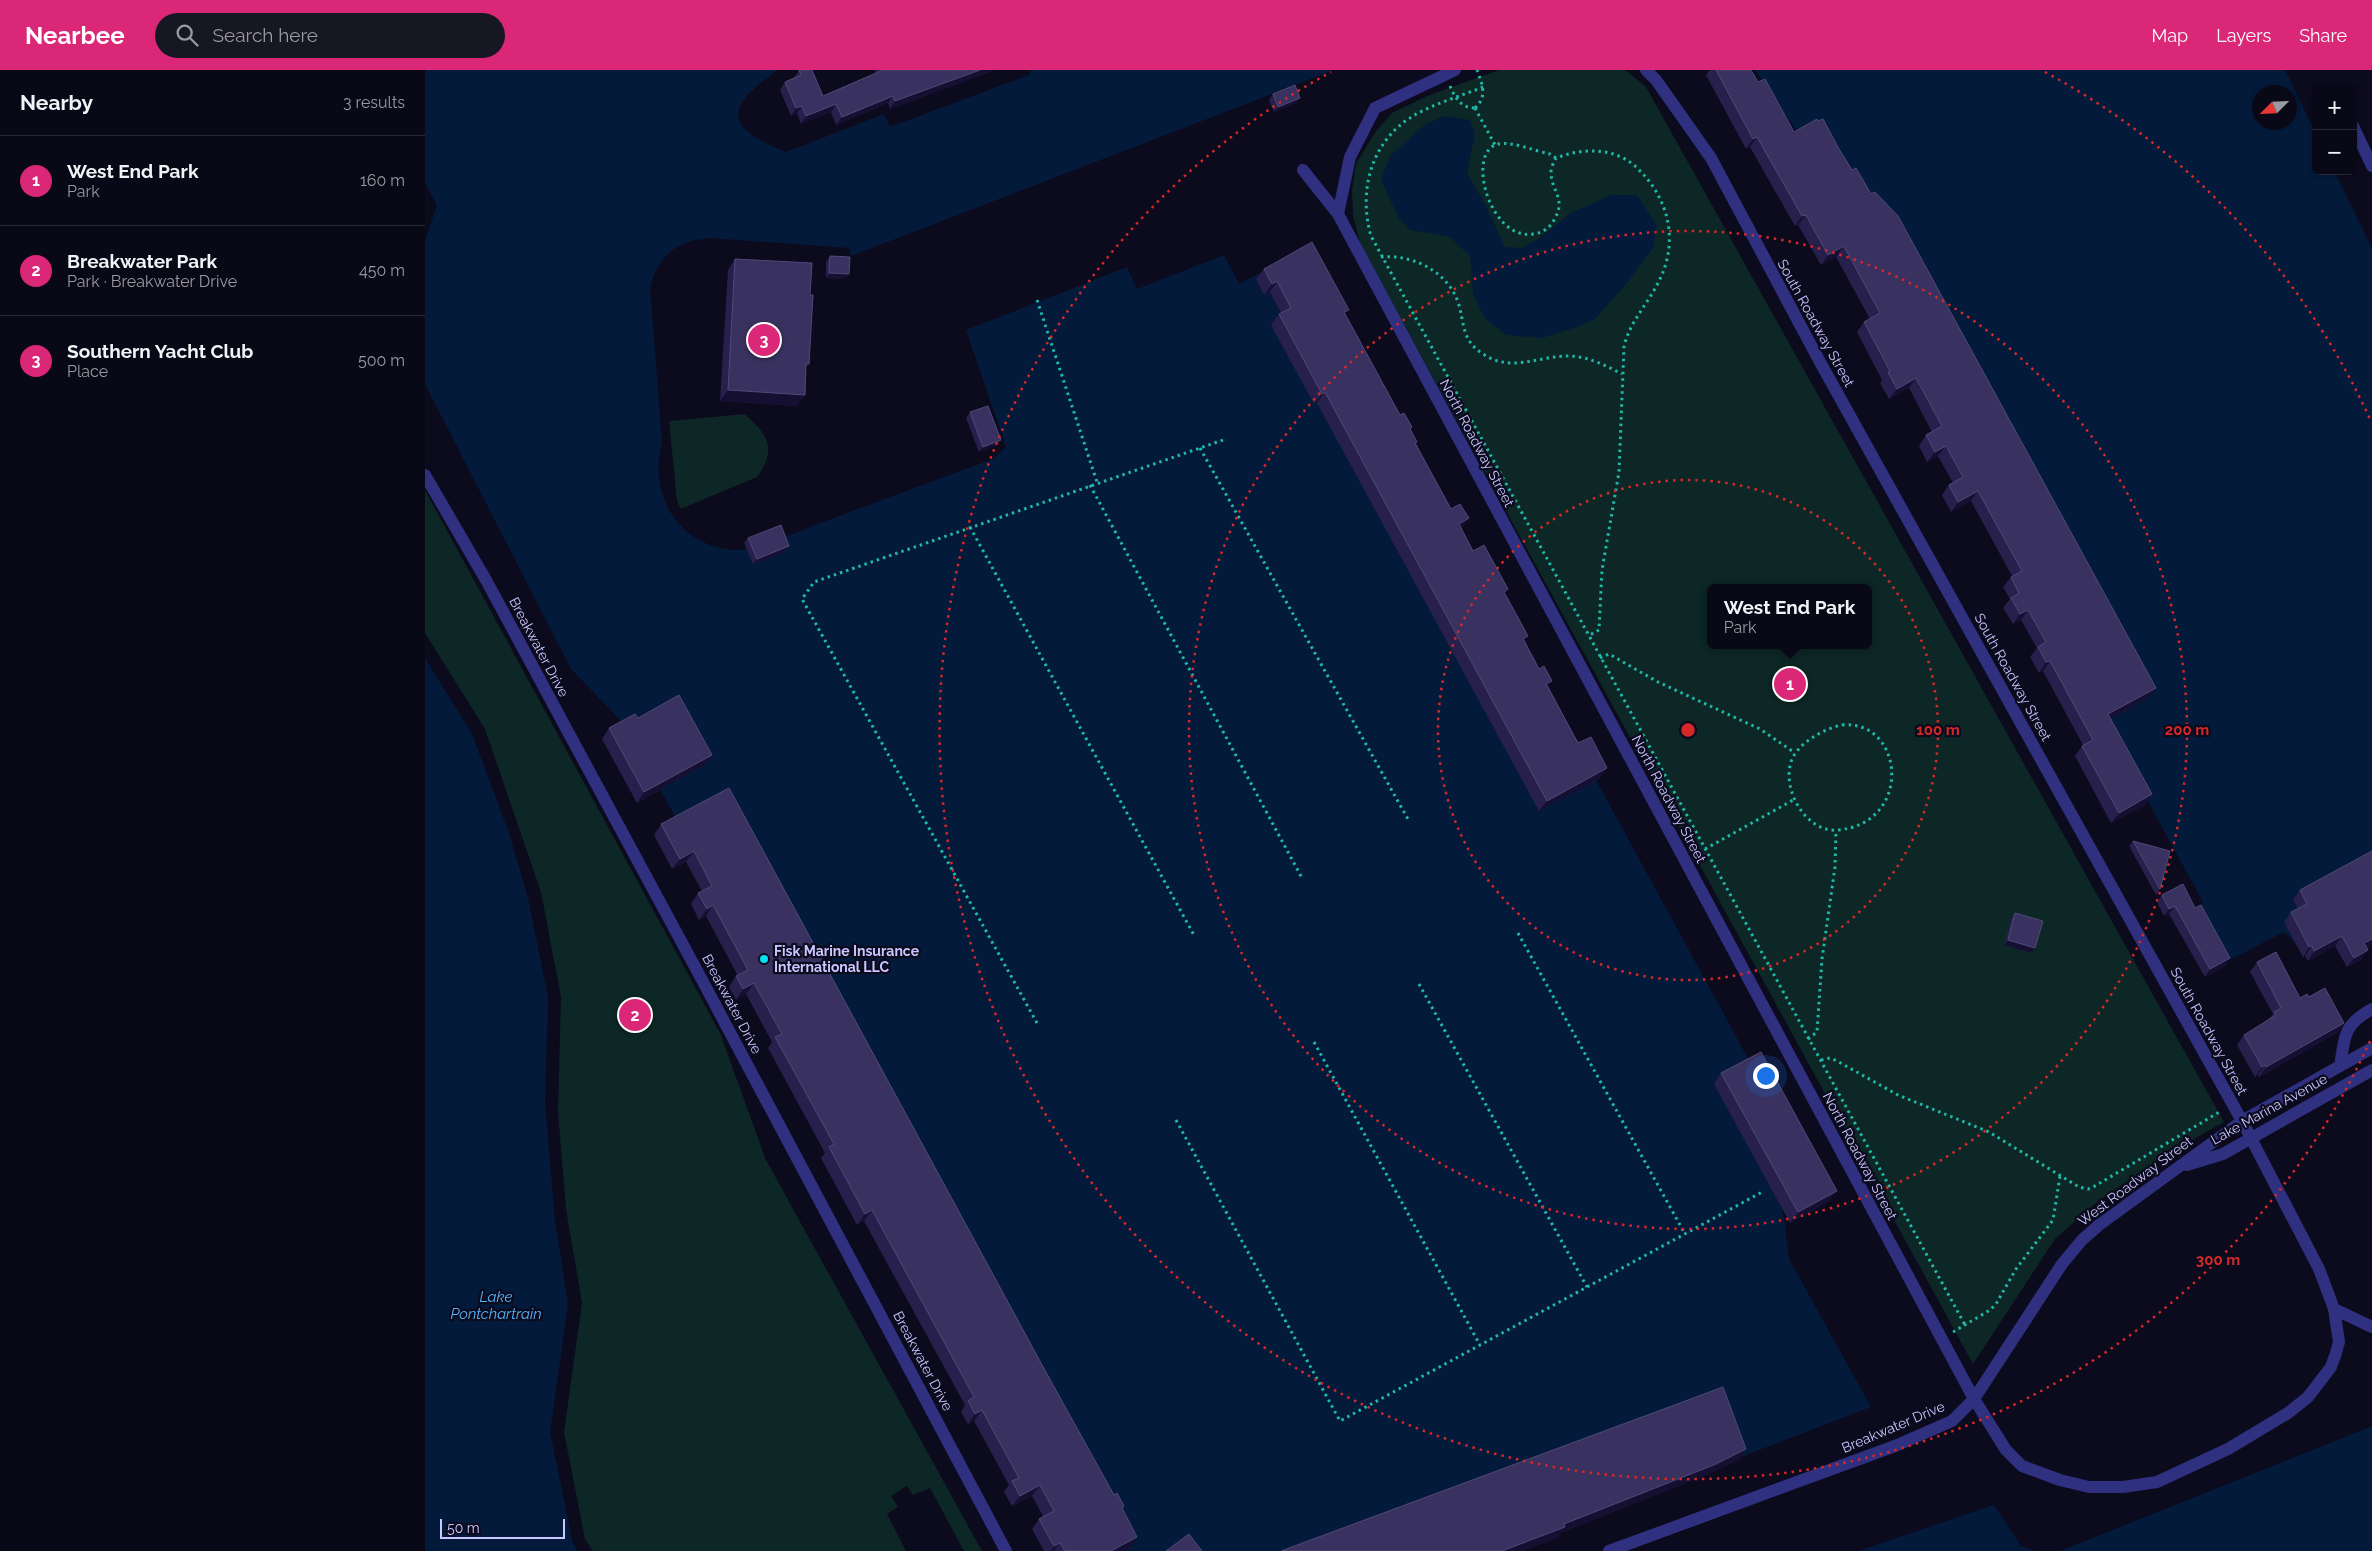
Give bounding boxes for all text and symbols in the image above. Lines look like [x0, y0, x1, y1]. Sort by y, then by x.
search box [155, 13, 505, 58]
text: Nearbee [25, 21, 125, 50]
icon: search [173, 21, 201, 49]
text: Search here [213, 24, 318, 46]
text: Map [2152, 25, 2188, 46]
text: Layers [2216, 25, 2271, 46]
text: Share [2299, 25, 2347, 46]
north arrow [2252, 85, 2297, 130]
map controls [2312, 85, 2357, 175]
button: + [2312, 85, 2357, 130]
text: Nearby [20, 90, 93, 115]
text: 3 results [343, 93, 405, 112]
button: − [2312, 130, 2357, 175]
text: West End Park [67, 160, 198, 182]
text: 1 [32, 171, 40, 190]
text: 160 m [360, 171, 405, 190]
text: Park [67, 182, 100, 201]
text: Breakwater Park [67, 250, 217, 272]
street label: South Roadway Street [1774, 256, 1858, 390]
text: 2 [31, 261, 41, 280]
text: 450 m [359, 261, 405, 280]
text: Park · Breakwater Drive [67, 272, 237, 291]
pin: 3 [748, 321, 780, 359]
text: Southern Yacht Club [67, 340, 253, 362]
text: 3 [32, 351, 40, 370]
text: 500 m [358, 351, 405, 370]
text: Place [67, 362, 108, 381]
street label: North Roadway Street [1437, 376, 1518, 510]
popup [1707, 584, 1872, 649]
street label: Breakwater Drive [506, 595, 572, 699]
text: West End Park [1724, 596, 1855, 618]
street label: South Roadway Street [1971, 610, 2055, 744]
text: Park [1724, 618, 1756, 637]
pin: 1 [1774, 665, 1806, 703]
centre of rings [1679, 721, 1697, 739]
text: 100 m [1916, 721, 1960, 739]
text: 200 m [2165, 721, 2209, 739]
street label: North Roadway Street [1629, 732, 1710, 866]
place label: Fisk Marine Insurance International LLC [774, 943, 920, 975]
street label: Breakwater Drive [699, 952, 765, 1056]
marker: Fisk Marine Insurance International LLC [758, 953, 770, 965]
street label: South Roadway Street [2167, 964, 2251, 1098]
pin: 2 [619, 996, 651, 1034]
your location [1753, 1063, 1779, 1089]
street label: Lake Marina Avenue [2208, 1070, 2330, 1148]
street label: North Roadway Street [1820, 1089, 1901, 1223]
street label: West Roadway Street [2075, 1133, 2195, 1229]
text: 300 m [2196, 1251, 2240, 1269]
water label: Lake Pontchartrain [450, 1288, 542, 1323]
street label: Breakwater Drive [890, 1309, 956, 1413]
street label: Breakwater Drive [1839, 1398, 1947, 1456]
scale bar [440, 1516, 565, 1539]
text: 50 m [447, 1520, 480, 1536]

